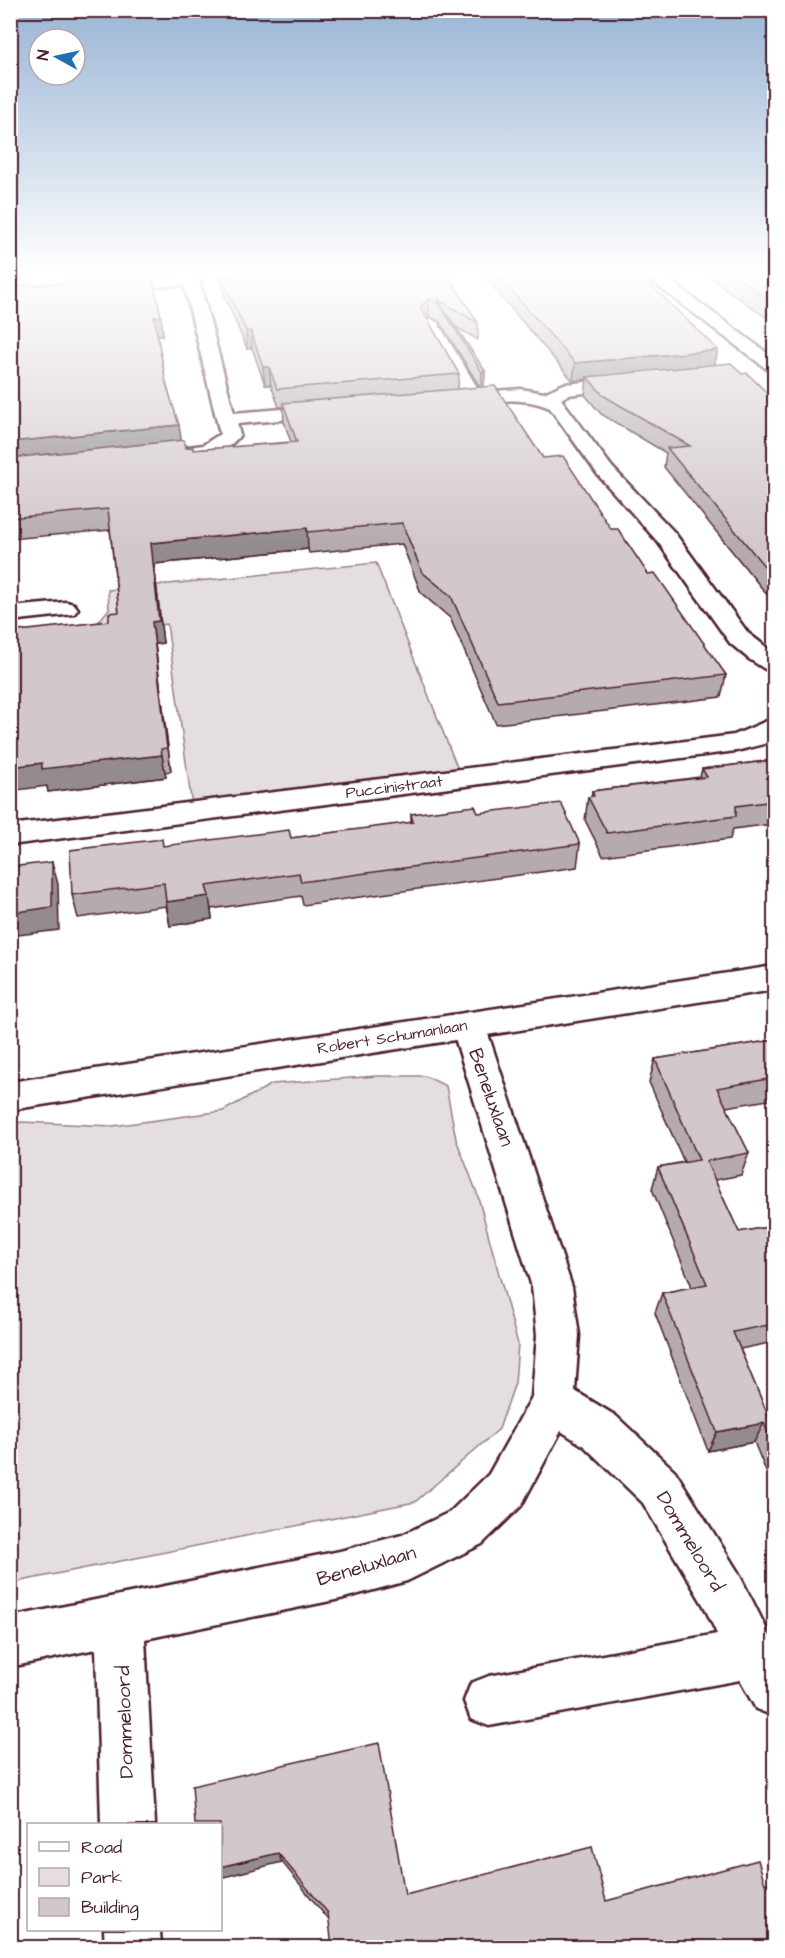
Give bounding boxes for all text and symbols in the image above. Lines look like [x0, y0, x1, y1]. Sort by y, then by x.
north arrow [27, 27, 87, 87]
text: N [32, 49, 55, 62]
street label: Puccinistraat [344, 770, 444, 804]
street label: Robert Schumanlaan [316, 1014, 469, 1060]
street label: Beneluxlaan [461, 1045, 521, 1150]
street label: Dommeloord [649, 1486, 731, 1597]
street label: Beneluxlaan [313, 1538, 419, 1593]
street label: Dommeloord [109, 1665, 141, 1779]
legend [27, 1823, 222, 1931]
text: Road [81, 1835, 122, 1860]
text: Park [81, 1865, 123, 1890]
text: Building [81, 1895, 139, 1921]

